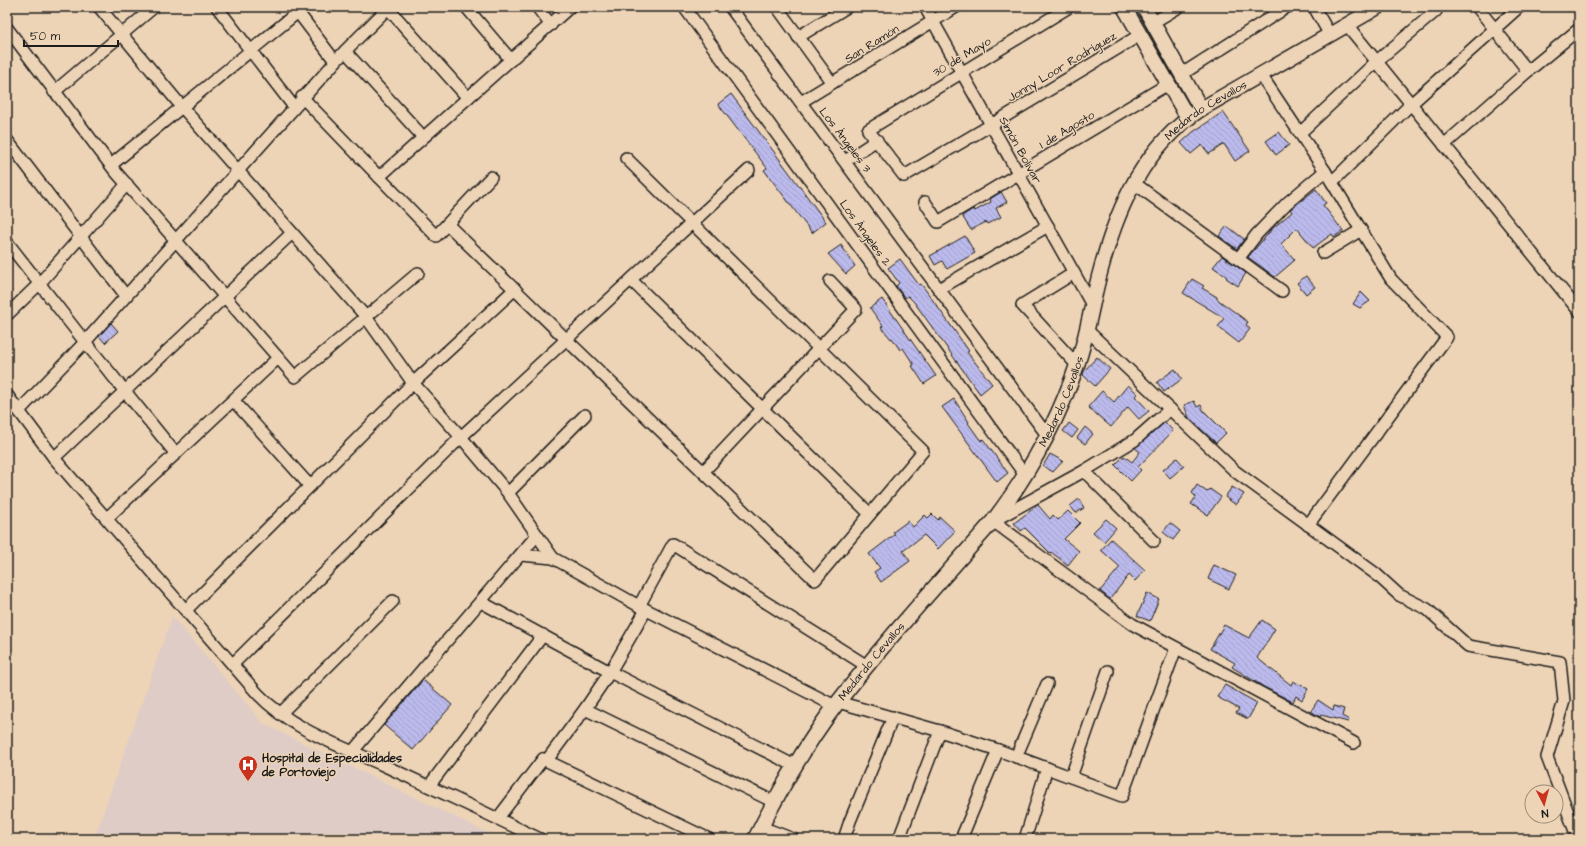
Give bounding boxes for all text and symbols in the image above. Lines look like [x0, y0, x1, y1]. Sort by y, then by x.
street label: San Ramón [841, 21, 903, 67]
scale bar [24, 22, 118, 48]
text: 50 m [30, 28, 61, 45]
street label: Jonny Loor Rodríguez [1004, 28, 1120, 107]
street label: 30 de Mayo [930, 33, 995, 82]
street label: Medardo Cevallos [1160, 76, 1250, 144]
street label: Los Ángeles 3 [814, 104, 875, 177]
street label: 1 de Agosto [1036, 107, 1099, 154]
street label: Simón Bolívar [995, 113, 1046, 187]
street label: Los Ángeles 2 [834, 196, 895, 270]
street label: Medardo Cevallos [1034, 354, 1088, 450]
street label: Medardo Cevallos [834, 619, 909, 704]
place label: Hospital de Especialidades de Portoviejo [261, 750, 402, 782]
hospital icon: Hospital de Especialidades de Portoviejo [237, 754, 259, 782]
north arrow [1524, 784, 1564, 824]
text: N [1541, 806, 1549, 821]

